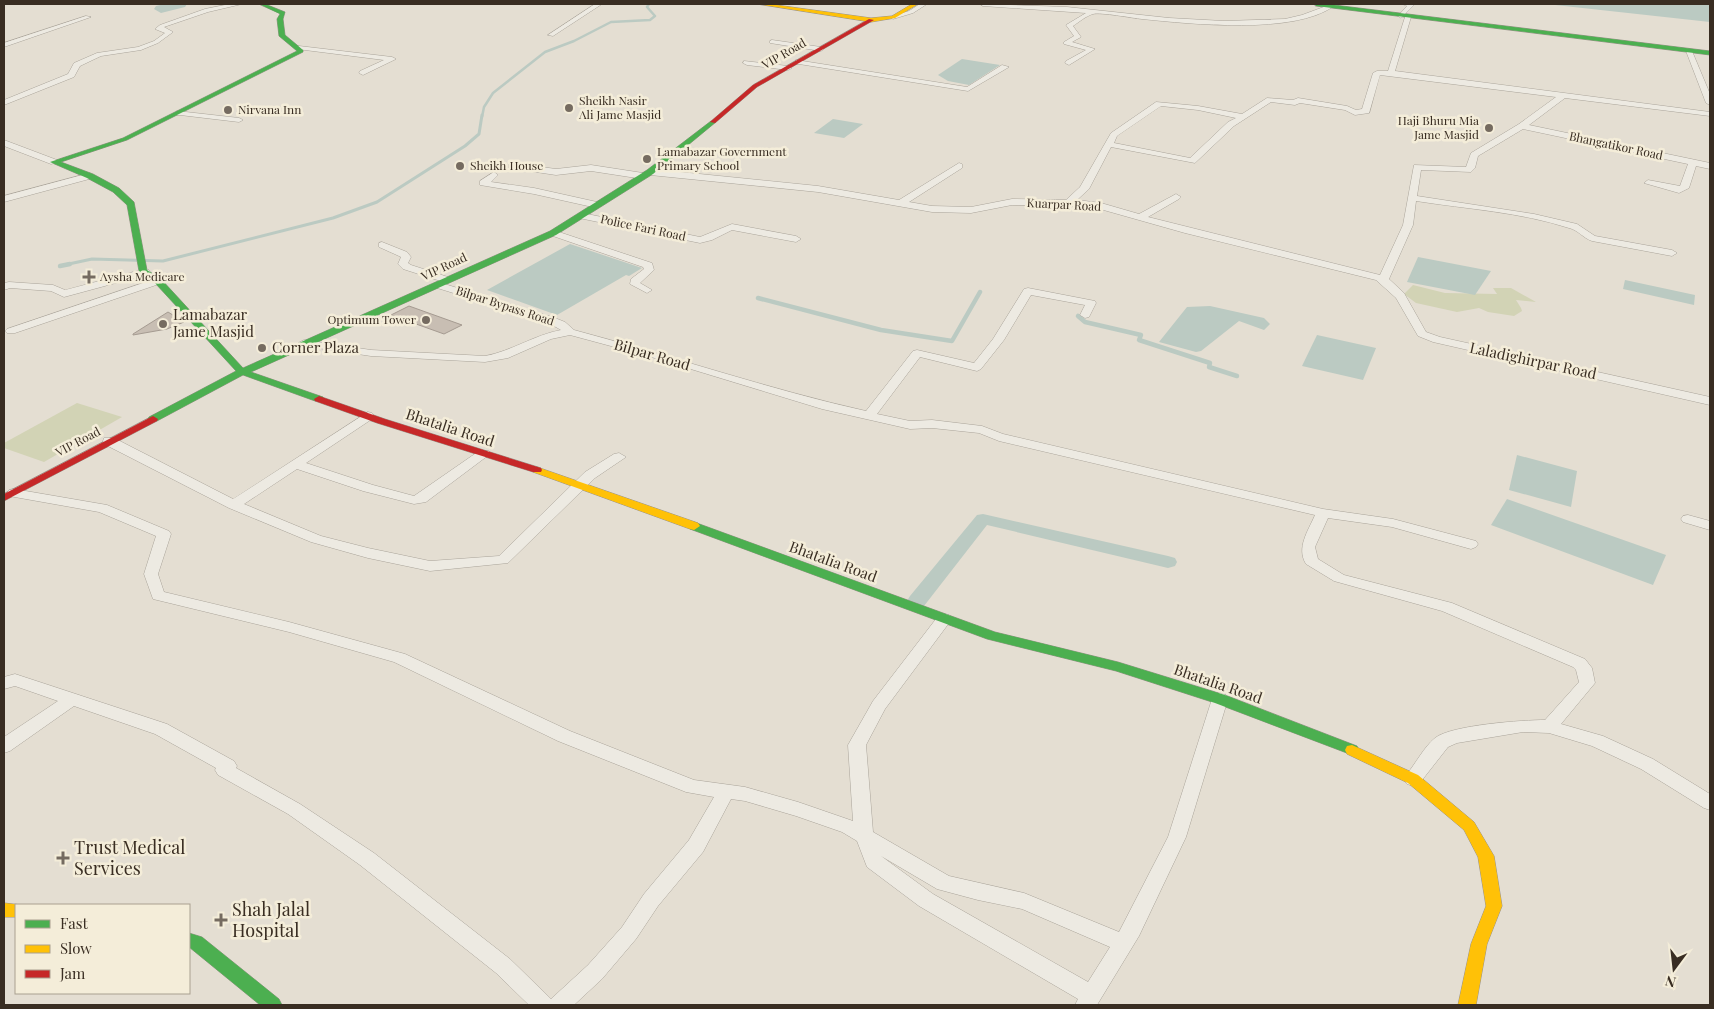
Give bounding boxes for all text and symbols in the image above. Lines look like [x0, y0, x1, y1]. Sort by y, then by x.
street label: VIP Road [758, 34, 809, 73]
place label: Sheikh Nasir Ali Jame Masjid [578, 92, 661, 122]
place label: Nirvana Inn [238, 101, 301, 117]
marker: Sheikh Nasir Ali Jame Masjid [563, 102, 575, 114]
marker: Nirvana Inn [222, 104, 234, 116]
place label: Haji Bhuru Mia Jame Masjid [1398, 112, 1479, 142]
marker: Haji Bhuru Mia Jame Masjid [1483, 122, 1495, 134]
street label: Bhangatikor Road [1568, 127, 1665, 163]
place label: Lamabazar Government Primary School [657, 143, 787, 173]
marker: Lamabazar Government Primary School [641, 153, 653, 165]
place label: Sheikh House [470, 157, 543, 173]
marker: Sheikh House [454, 160, 466, 172]
street label: Kuarpar Road [1026, 194, 1102, 214]
street label: Police Fari Road [599, 210, 687, 244]
street label: VIP Road [417, 249, 469, 284]
place label: Aysha Medicare [99, 268, 185, 284]
marker: Aysha Medicare [82, 270, 96, 284]
street label: Bilpar Bypass Road [454, 282, 557, 329]
place label: Lamabazar Jame Masjid [172, 304, 254, 341]
place label: Optimum Tower [327, 311, 417, 327]
marker: Optimum Tower [420, 314, 432, 326]
marker: Lamabazar Jame Masjid [157, 318, 169, 330]
street label: Bilpar Road [612, 334, 693, 375]
place label: Corner Plaza [272, 337, 359, 357]
street label: Laladighirpar Road [1468, 337, 1599, 383]
marker: Corner Plaza [256, 342, 268, 354]
street label: Bhatalia Road [403, 403, 497, 451]
street label: VIP Road [51, 423, 103, 460]
street label: Bhatalia Road [787, 536, 880, 586]
street label: Bhatalia Road [1172, 659, 1265, 708]
place label: Trust Medical Services [74, 835, 185, 880]
marker: Trust Medical Services [56, 851, 70, 865]
place label: Shah Jalal Hospital [232, 897, 310, 942]
legend [15, 904, 190, 994]
text: Fast [60, 913, 89, 933]
marker: Shah Jalal Hospital [214, 913, 228, 927]
text: Slow [60, 938, 92, 958]
north arrow [1649, 944, 1699, 994]
text: Jam [59, 963, 86, 983]
text: N [1663, 972, 1678, 993]

